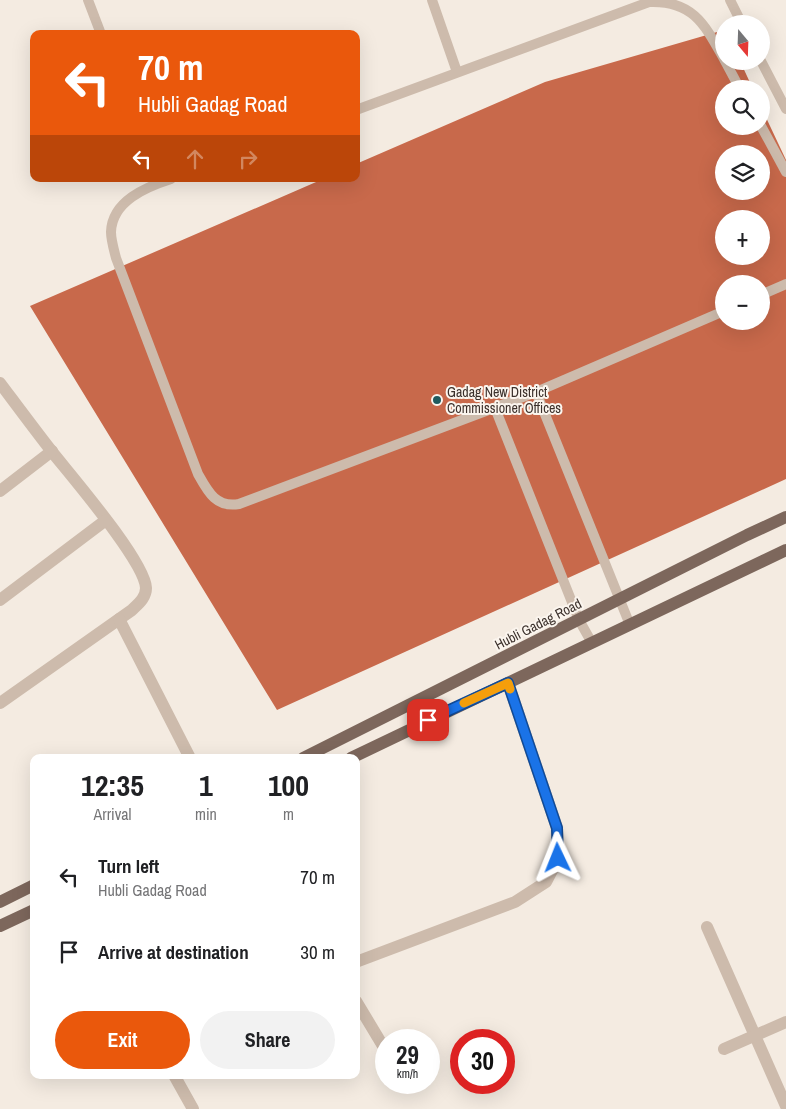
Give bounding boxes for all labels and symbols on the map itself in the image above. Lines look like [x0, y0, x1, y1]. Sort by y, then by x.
north arrow [715, 15, 770, 70]
place label: Gadag New District Commissioner Offices [447, 383, 561, 417]
marker: Gadag New District Commissioner Offices [431, 394, 443, 406]
street label: Hubli Gadag Road [492, 594, 584, 654]
pin [407, 699, 449, 741]
position arrow [531, 831, 583, 883]
speed limit sign: 30 [450, 1029, 515, 1094]

